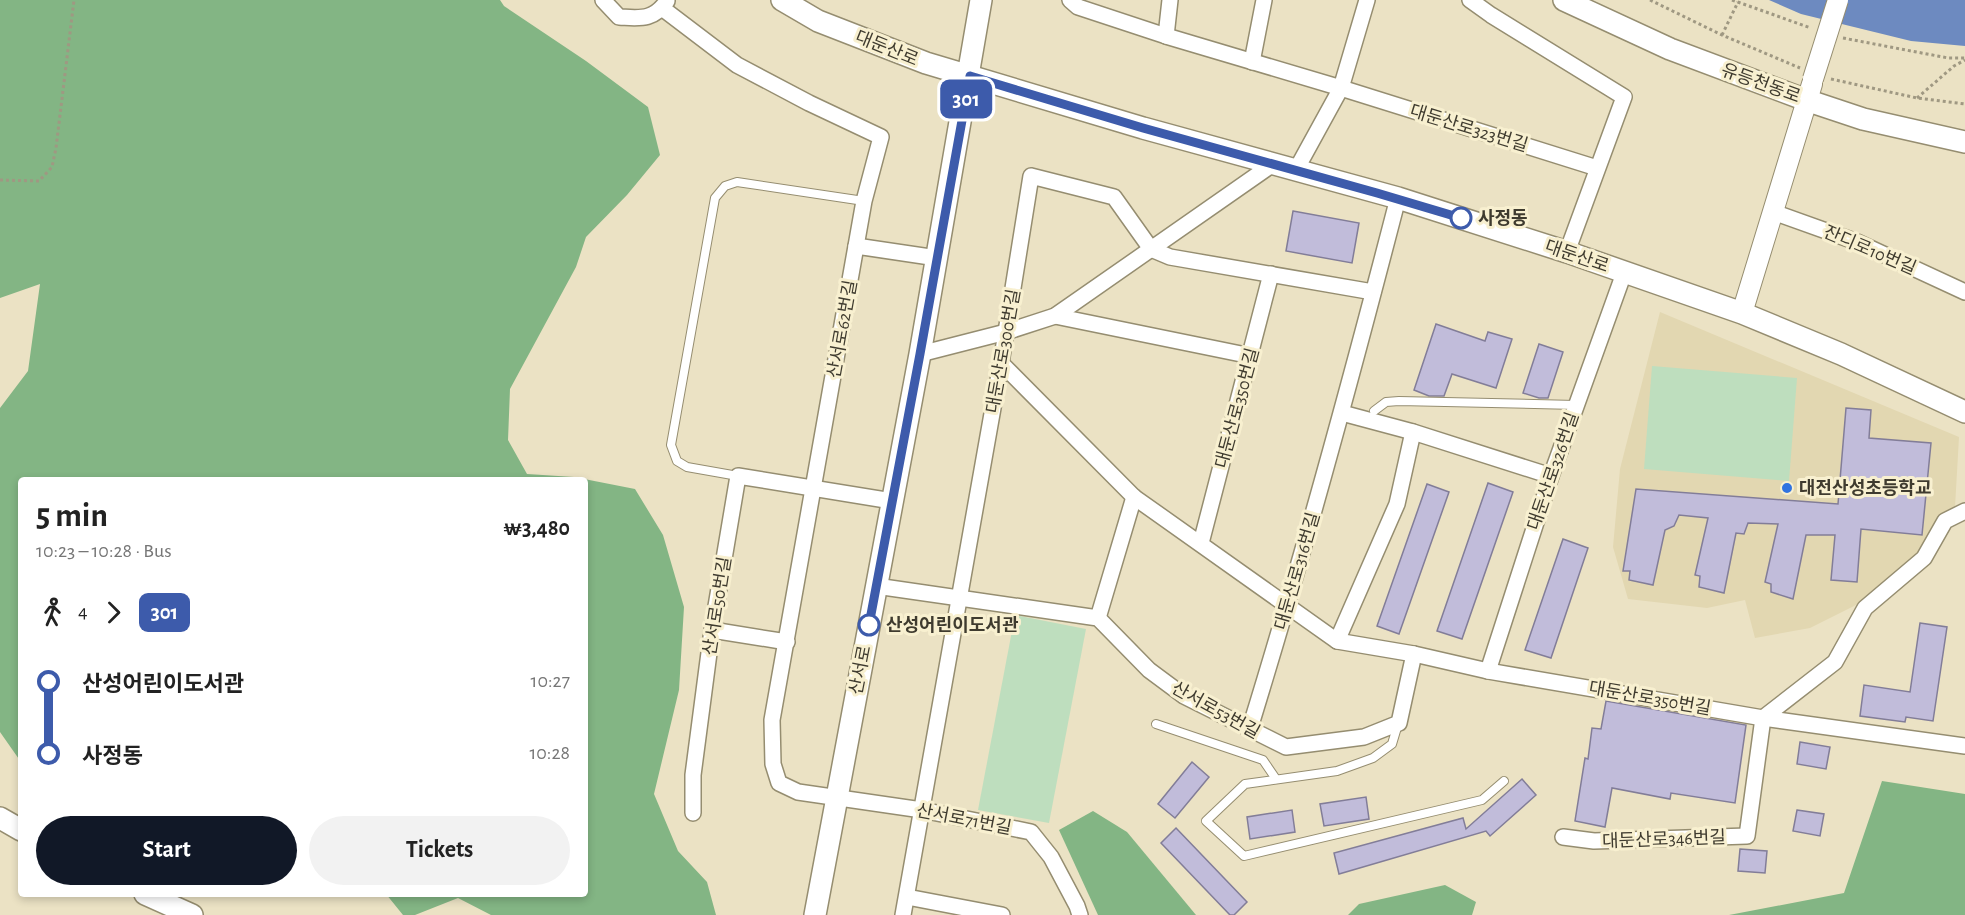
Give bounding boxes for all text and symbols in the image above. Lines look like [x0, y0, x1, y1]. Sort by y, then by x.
street label: 대둔산로 [853, 27, 921, 70]
street label: 유등천동로 [1719, 60, 1803, 107]
line badge: 301 [932, 80, 1000, 118]
text: 301 [952, 89, 980, 110]
street label: 대둔산로323번길 [1408, 102, 1530, 155]
marker: 사정동 [1450, 207, 1472, 229]
place label: 사정동 [1478, 209, 1528, 228]
street label: 잔디로10번길 [1821, 222, 1919, 278]
street label: 대둔산로 [1542, 237, 1611, 276]
street label: 산서로62번길 [825, 278, 860, 380]
street label: 대둔산로300번길 [983, 287, 1024, 415]
street label: 대둔산로350번길 [1212, 346, 1263, 470]
street label: 대둔산로326번길 [1524, 410, 1583, 533]
place label: 대전산성초등학교 [1799, 478, 1931, 498]
marker: 대전산성초등학교 [1780, 481, 1794, 495]
text: 5 min [36, 500, 108, 533]
street label: 대둔산로316번길 [1272, 510, 1323, 632]
text: ₩3,480 [503, 517, 570, 539]
text: 10:23 – 10:28 · Bus [36, 541, 172, 561]
street label: 산서로50번길 [700, 555, 735, 657]
icon: walk [36, 596, 69, 629]
icon: forward [97, 596, 130, 629]
text: 4 [78, 602, 88, 622]
text: 301 [151, 602, 178, 623]
marker: 산성어린이도서관 [858, 614, 880, 636]
place label: 산성어린이도서관 [886, 616, 1019, 635]
street label: 산서로 [846, 644, 875, 696]
text: 10:27 [531, 671, 570, 691]
text: 산성어린이도서관 [82, 673, 244, 695]
street label: 산서로53번길 [1168, 678, 1263, 742]
street label: 대둔산로350번길 [1587, 678, 1713, 719]
text: 10:28 [529, 743, 570, 763]
text: 사정동 [82, 745, 143, 767]
street label: 산서로71번길 [915, 801, 1013, 838]
button: Start [36, 816, 297, 885]
button: Tickets [309, 816, 570, 885]
street label: 대둔산로346번길 [1602, 828, 1726, 851]

